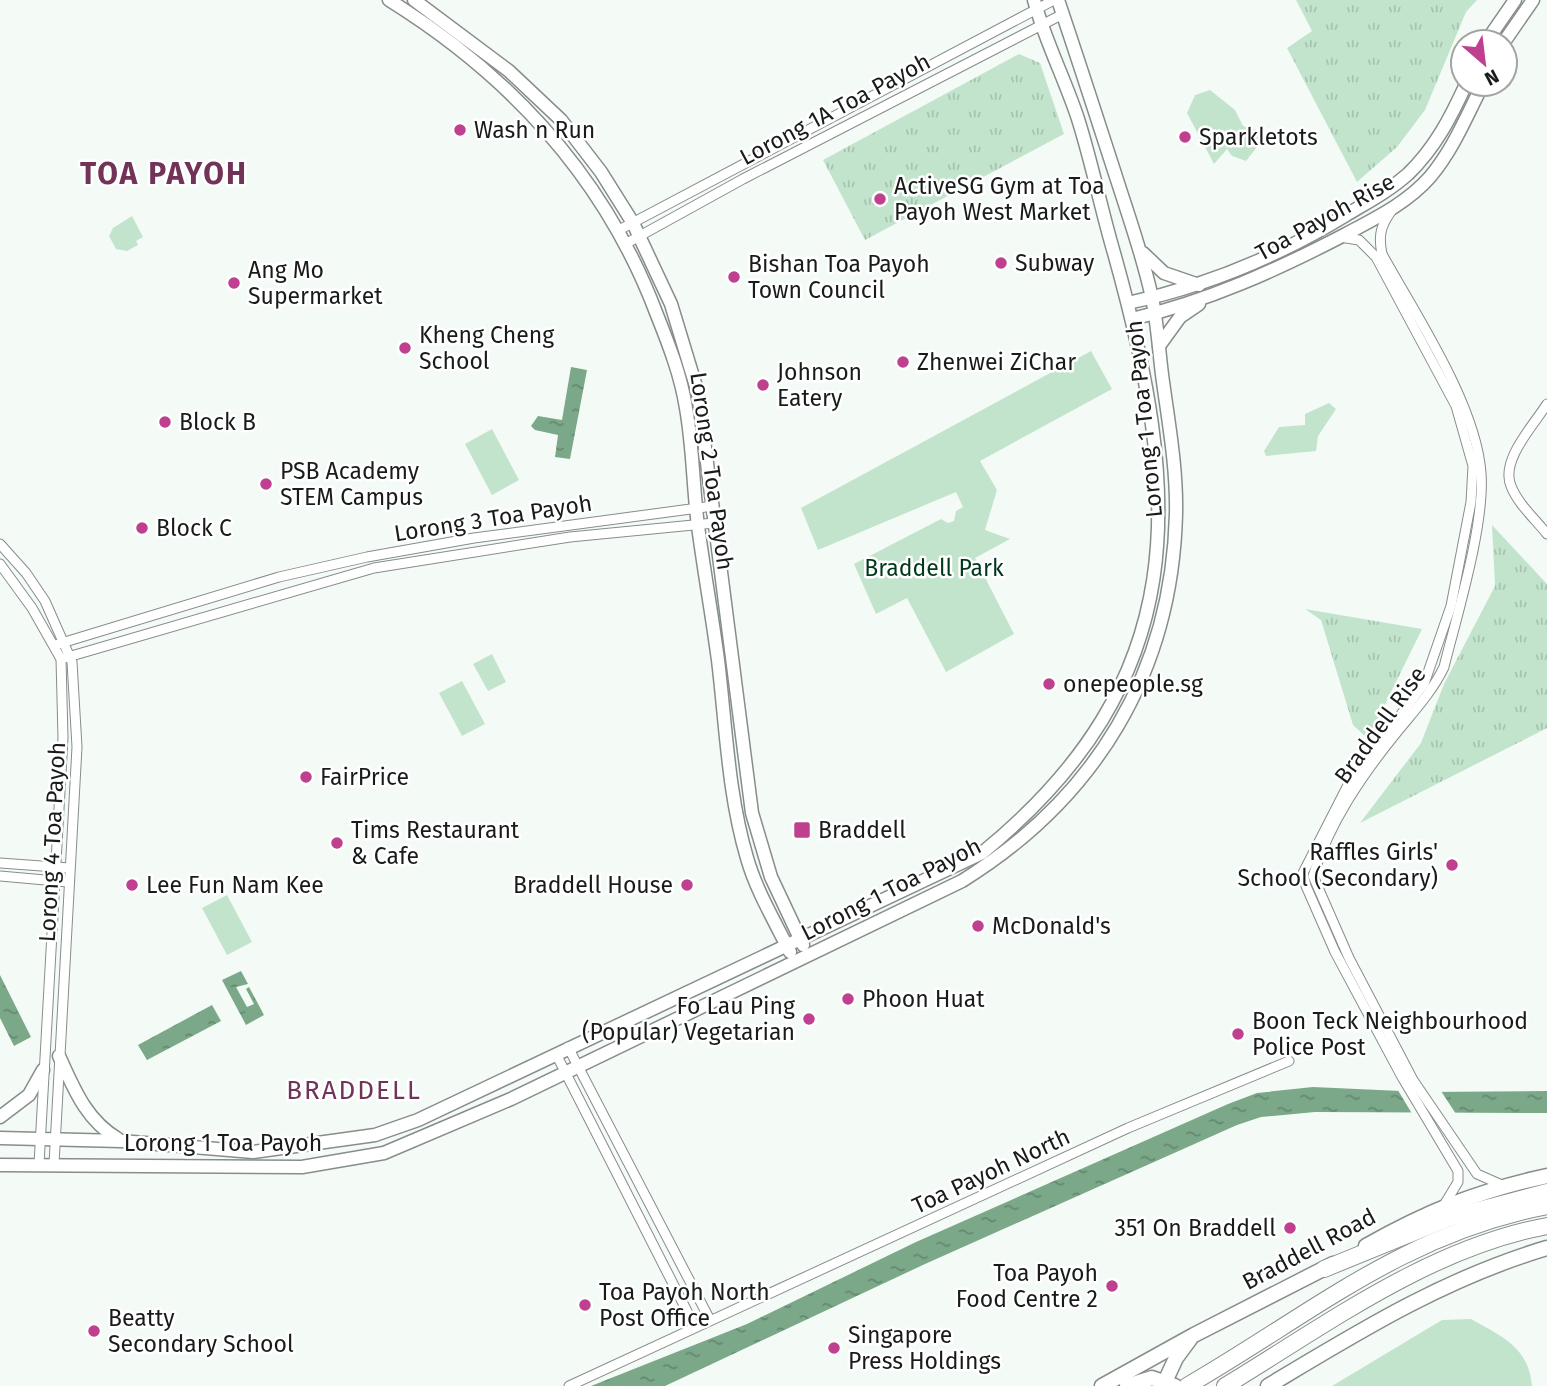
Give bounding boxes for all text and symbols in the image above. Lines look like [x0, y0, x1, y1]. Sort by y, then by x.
north arrow [1449, 28, 1519, 98]
street label: Lorong 1A Toa Payoh [735, 47, 935, 171]
text: N [1481, 64, 1503, 91]
place label: Wash n Run [474, 116, 595, 144]
marker: Wash n Run [452, 122, 468, 138]
place label: Sparkletots [1199, 123, 1318, 151]
marker: Sparkletots [1177, 129, 1193, 145]
district label: TOA PAYOH [80, 156, 248, 192]
street label: Toa Payoh Rise [1251, 167, 1399, 267]
place label: ActiveSG Gym at Toa Payoh West Market [894, 172, 1105, 226]
marker: ActiveSG Gym at Toa Payoh West Market [872, 191, 888, 207]
place label: Subway [1015, 249, 1095, 277]
place label: Bishan Toa Payoh Town Council [748, 250, 930, 304]
marker: Subway [993, 255, 1009, 271]
place label: Ang Mo Supermarket [248, 256, 383, 310]
marker: Bishan Toa Payoh Town Council [726, 269, 742, 285]
marker: Ang Mo Supermarket [226, 275, 242, 291]
street label: Lorong 1 Toa Payoh [1120, 319, 1168, 519]
place label: Kheng Cheng School [419, 321, 554, 375]
marker: Kheng Cheng School [397, 340, 413, 356]
place label: Zhenwei ZiChar [917, 348, 1076, 376]
marker: Zhenwei ZiChar [895, 354, 911, 370]
place label: Johnson Eatery [777, 358, 862, 412]
street label: Lorong 2 Toa Payoh [684, 370, 740, 572]
marker: Johnson Eatery [755, 377, 771, 393]
place label: Block B [179, 408, 256, 436]
marker: Block B [157, 414, 173, 430]
place label: PSB Academy STEM Campus [280, 457, 423, 511]
marker: PSB Academy STEM Campus [258, 476, 274, 492]
street label: Lorong 3 Toa Payoh [392, 489, 594, 547]
place label: Block C [156, 514, 232, 542]
marker: Block C [134, 520, 150, 536]
park label: Braddell Park [864, 554, 1004, 582]
street label: Braddell Rise [1328, 661, 1432, 789]
place label: onepeople.sg [1063, 670, 1203, 698]
marker: onepeople.sg [1041, 676, 1057, 692]
street label: Lorong 4 Toa Payoh [33, 741, 71, 943]
place label: FairPrice [320, 763, 409, 791]
marker: FairPrice [298, 769, 314, 785]
place label: Tims Restaurant & Cafe [351, 816, 520, 870]
place label: Braddell [818, 816, 906, 844]
marker: Braddell [792, 820, 812, 840]
street label: Lorong 1 Toa Payoh [796, 831, 986, 947]
marker: Tims Restaurant & Cafe [329, 835, 345, 851]
place label: Raffles Girls' School (Secondary) [1237, 838, 1438, 892]
marker: Raffles Girls' School (Secondary) [1444, 857, 1460, 873]
place label: Lee Fun Nam Kee [146, 871, 324, 899]
place label: Braddell House [513, 871, 673, 899]
marker: Lee Fun Nam Kee [124, 877, 140, 893]
marker: Braddell House [679, 877, 695, 893]
place label: McDonald's [992, 912, 1111, 940]
marker: McDonald's [970, 918, 986, 934]
place label: Phoon Huat [862, 985, 985, 1013]
marker: Phoon Huat [840, 991, 856, 1007]
place label: Fo Lau Ping (Popular) Vegetarian [582, 992, 795, 1046]
place label: Boon Teck Neighbourhood Police Post [1252, 1007, 1528, 1061]
marker: Fo Lau Ping (Popular) Vegetarian [801, 1011, 817, 1027]
marker: Boon Teck Neighbourhood Police Post [1230, 1026, 1246, 1042]
district label: BRADDELL [286, 1075, 422, 1106]
street label: Toa Payoh North [908, 1122, 1074, 1220]
street label: Lorong 1 Toa Payoh [124, 1129, 322, 1157]
street label: Braddell Road [1237, 1202, 1381, 1296]
place label: 351 On Braddell [1115, 1214, 1276, 1242]
marker: 351 On Braddell [1282, 1220, 1298, 1236]
place label: Toa Payoh Food Centre 2 [956, 1259, 1098, 1313]
place label: Toa Payoh North Post Office [599, 1278, 770, 1332]
marker: Toa Payoh Food Centre 2 [1104, 1278, 1120, 1294]
marker: Toa Payoh North Post Office [577, 1297, 593, 1313]
place label: Beatty Secondary School [108, 1304, 294, 1358]
place label: Singapore Press Holdings [848, 1321, 1001, 1375]
marker: Beatty Secondary School [86, 1323, 102, 1339]
marker: Singapore Press Holdings [826, 1340, 842, 1356]

